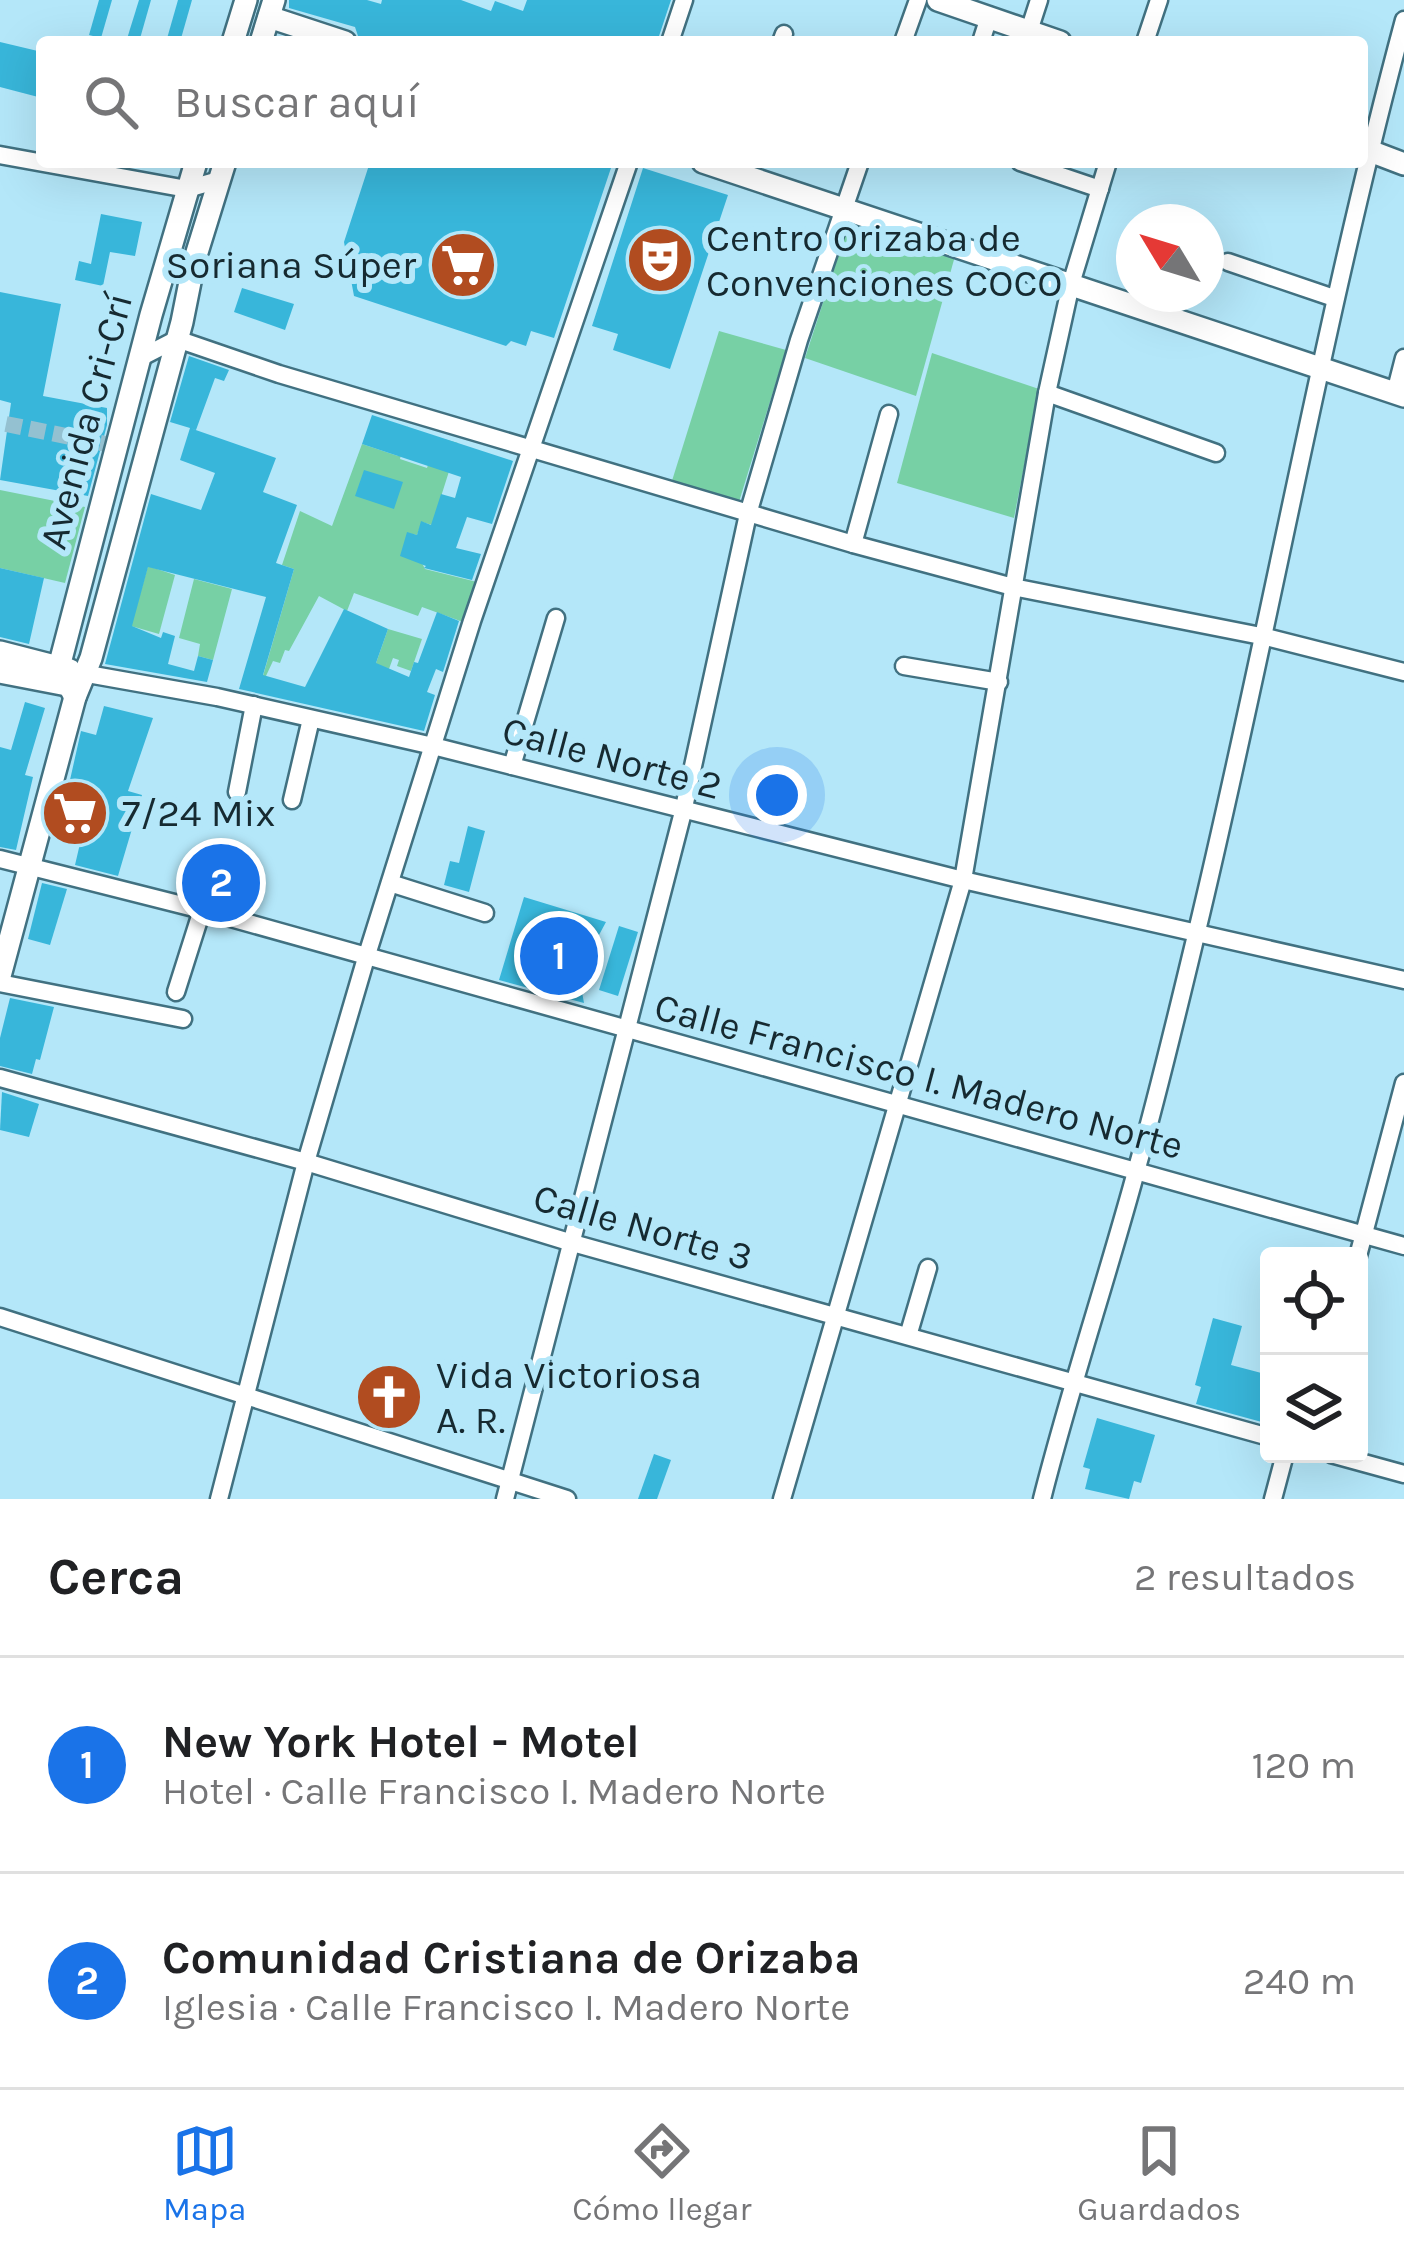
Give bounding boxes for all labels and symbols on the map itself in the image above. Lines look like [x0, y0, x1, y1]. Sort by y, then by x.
north arrow [1116, 204, 1224, 312]
place label: Centro Orizaba de Convenciones COCO [706, 215, 1062, 306]
theatre icon: Centro Orizaba de Convenciones COCO [625, 225, 695, 295]
supermarket icon: Soriana Súper [428, 230, 498, 300]
place label: Soriana Súper [166, 242, 417, 288]
street label: Avenida Cri-Crí [30, 288, 142, 554]
street label: Calle Norte 2 [497, 707, 727, 809]
your location [747, 765, 807, 825]
supermarket icon: 7/24 Mix [40, 778, 110, 848]
place label: 7/24 Mix [122, 790, 275, 836]
pin: 2 [182, 838, 260, 928]
pin: 1 [520, 911, 598, 1001]
street label: Calle Francisco I. Madero Norte [650, 983, 1188, 1169]
street label: Calle Norte 3 [528, 1174, 758, 1280]
place label: Vida Victoriosa A. R. [436, 1352, 702, 1443]
church icon: Vida Victoriosa A. R. [354, 1362, 424, 1432]

